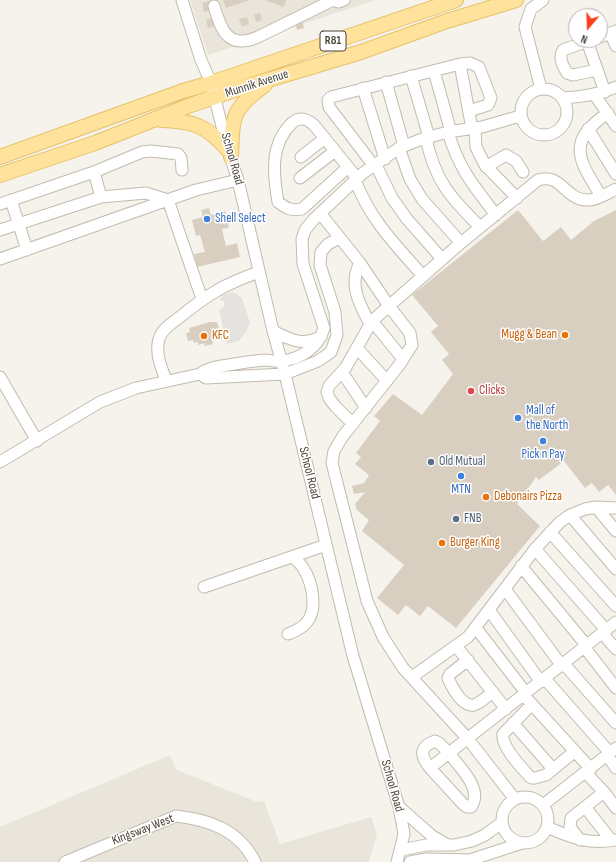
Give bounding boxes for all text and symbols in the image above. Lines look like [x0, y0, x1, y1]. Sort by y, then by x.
north arrow [568, 8, 608, 48]
road number: R81 [320, 31, 346, 51]
text: N [579, 32, 589, 46]
street label: Munnik Avenue [223, 66, 291, 102]
street label: School Road [217, 131, 247, 187]
place label: Shell Select [215, 211, 266, 227]
marker: Shell Select [202, 214, 212, 224]
place label: Mugg & Bean [501, 327, 557, 343]
place label: KFC [212, 328, 229, 344]
marker: Mugg & Bean [560, 330, 570, 340]
marker: KFC [199, 331, 209, 341]
place label: Clicks [479, 383, 505, 399]
marker: Clicks [466, 386, 476, 396]
place label: Mall of the North [526, 403, 568, 434]
marker: Mall of the North [513, 413, 523, 423]
marker: Pick n Pay [538, 436, 548, 446]
street label: School Road [295, 445, 323, 501]
place label: Pick n Pay [521, 447, 565, 463]
place label: Old Mutual [439, 454, 485, 470]
marker: Old Mutual [426, 457, 436, 467]
marker: MTN [456, 471, 466, 481]
place label: MTN [451, 482, 471, 498]
place label: Debonairs Pizza [494, 489, 562, 505]
marker: Debonairs Pizza [481, 492, 491, 502]
place label: FNB [464, 511, 482, 527]
marker: FNB [451, 514, 461, 524]
place label: Burger King [450, 535, 500, 551]
marker: Burger King [437, 538, 447, 548]
street label: School Road [377, 758, 407, 814]
street label: Kingsway West [110, 811, 176, 849]

